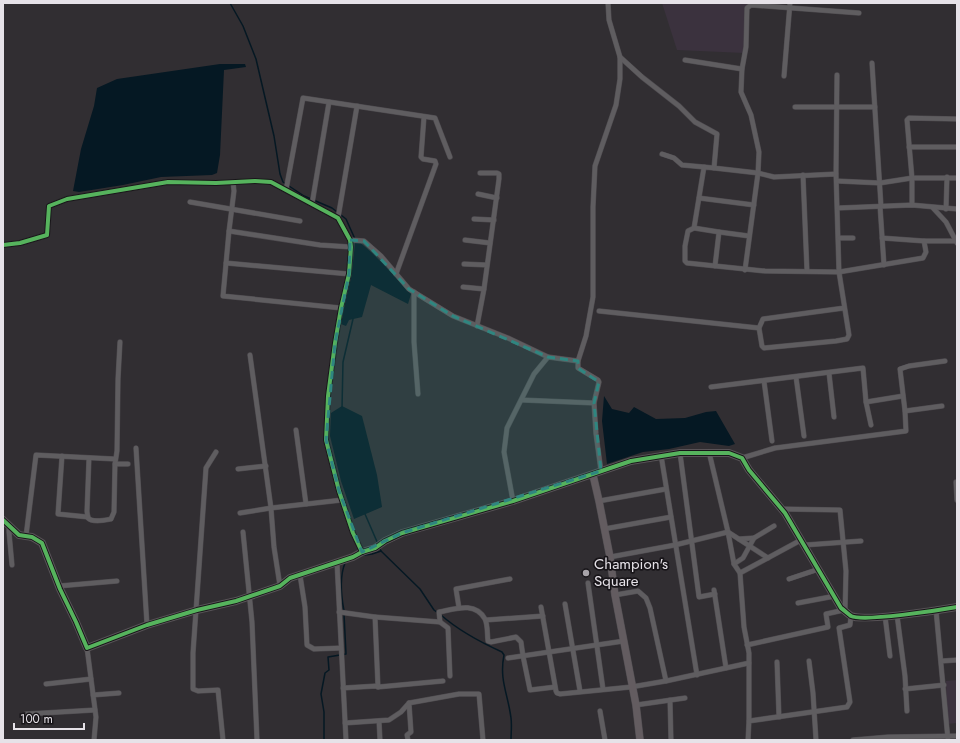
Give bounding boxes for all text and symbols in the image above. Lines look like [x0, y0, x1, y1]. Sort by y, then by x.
place label: Champion's Square [594, 553, 668, 592]
marker: Champion's Square [581, 568, 591, 578]
scale bar [14, 705, 84, 731]
text: 100 m [20, 710, 53, 728]

